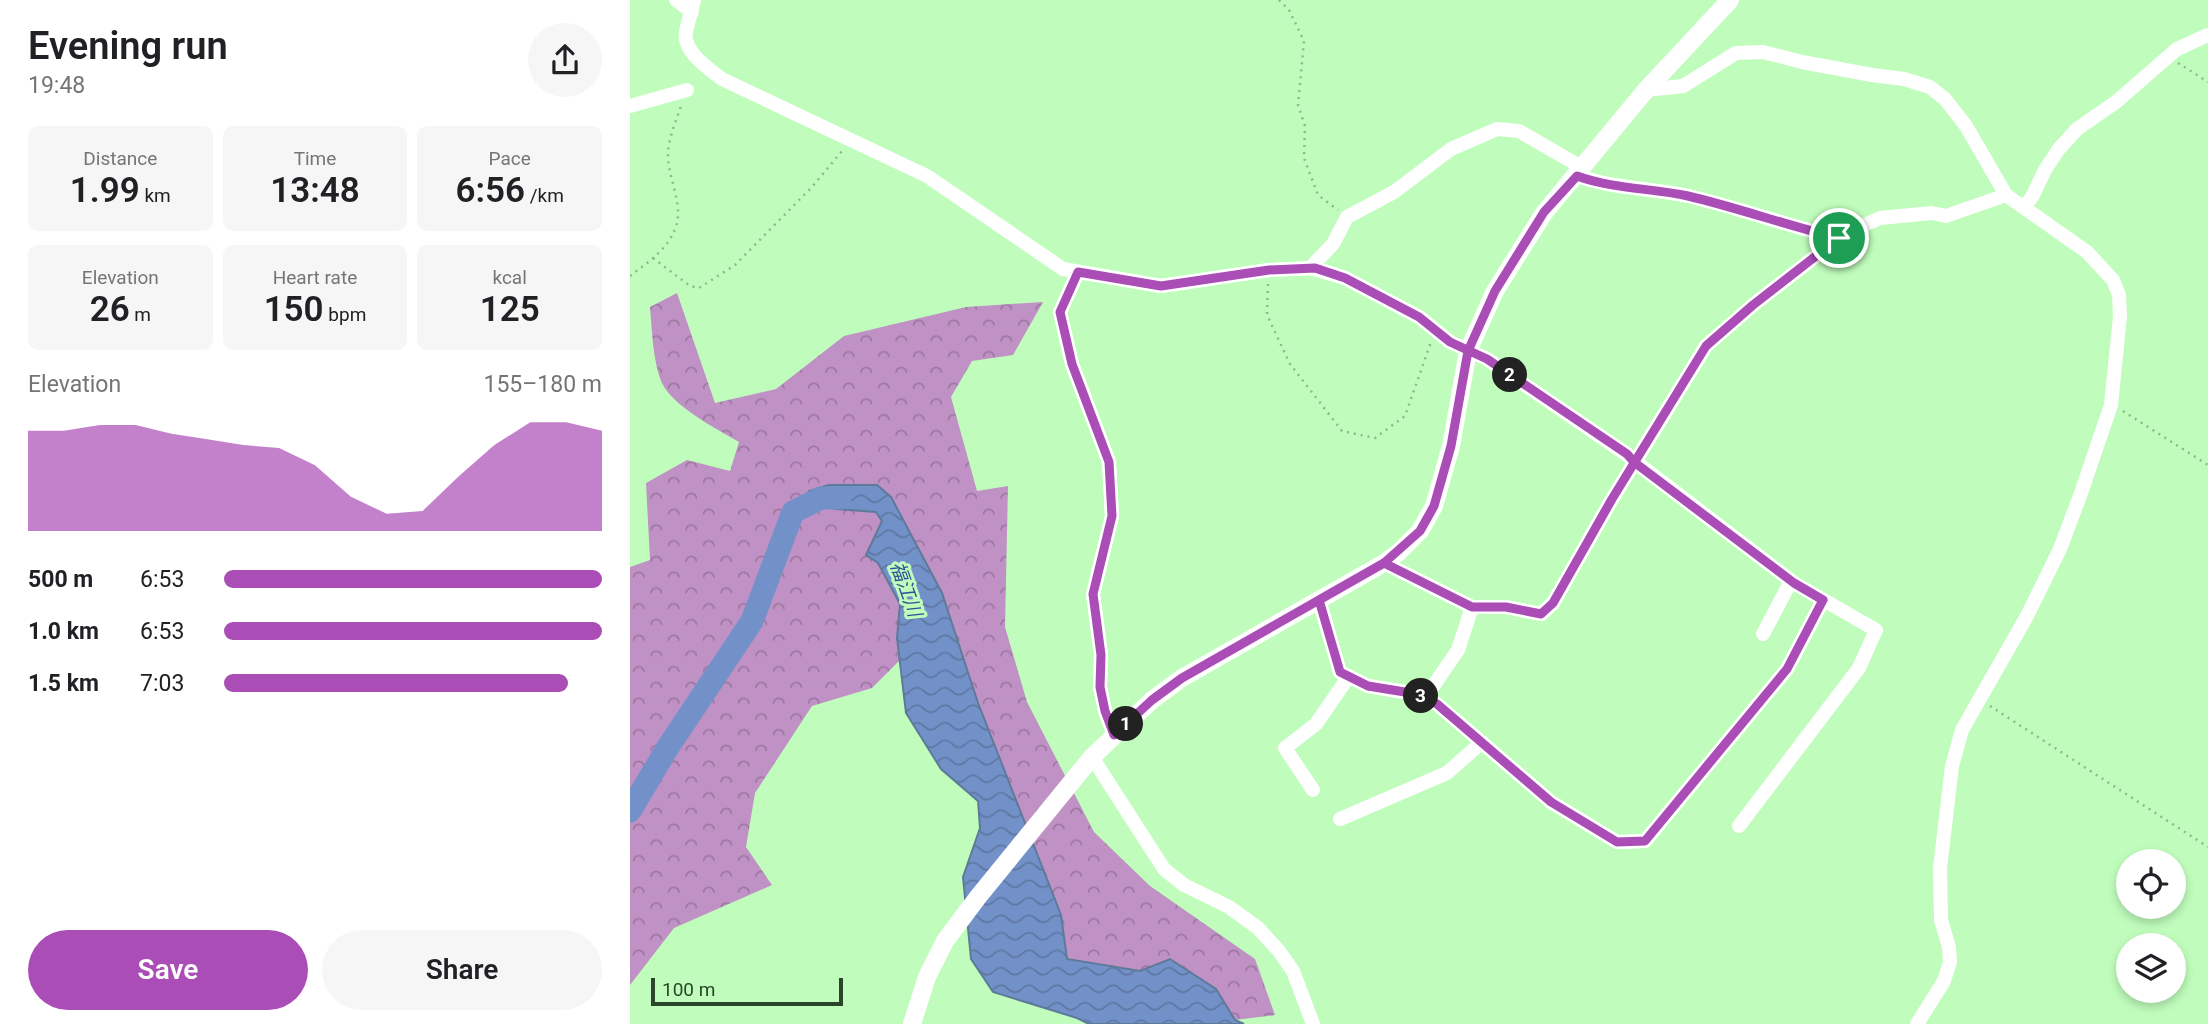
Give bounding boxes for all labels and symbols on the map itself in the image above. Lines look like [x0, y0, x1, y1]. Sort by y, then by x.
pin [1809, 208, 1869, 268]
pin: 2 [1492, 358, 1528, 392]
water label: 福江川 [885, 558, 927, 622]
pin: 3 [1404, 678, 1438, 714]
pin: 1 [1108, 706, 1144, 742]
scale bar [651, 975, 844, 1007]

